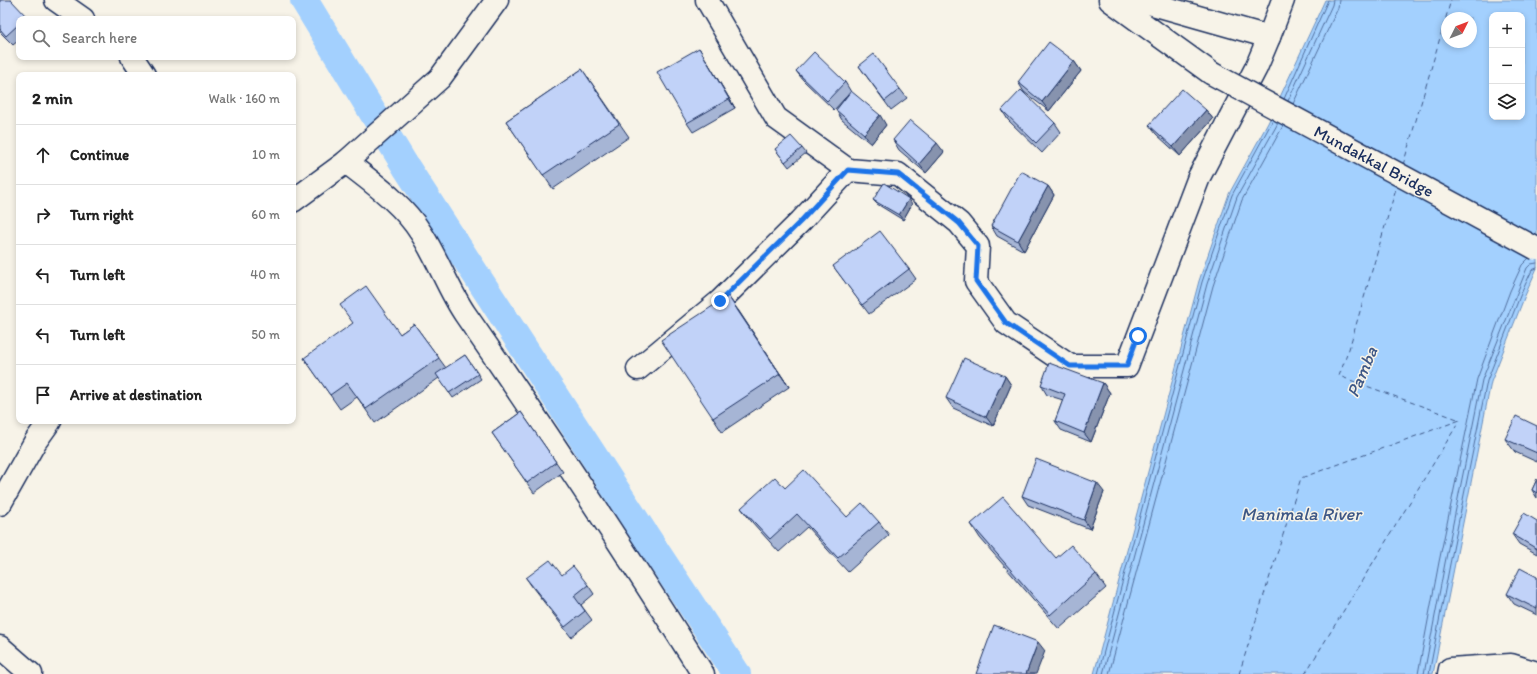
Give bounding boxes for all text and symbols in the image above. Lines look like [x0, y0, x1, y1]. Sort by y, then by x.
north arrow [1441, 12, 1477, 48]
map controls [1489, 12, 1525, 120]
button: + [1489, 12, 1525, 48]
search box [16, 16, 296, 60]
icon: search [30, 27, 52, 49]
text: Search here [62, 29, 137, 47]
button: − [1489, 48, 1525, 84]
button: layers [1489, 84, 1525, 120]
text: 2 min [32, 88, 72, 108]
text: Walk · 160 m [209, 91, 280, 106]
street label: Mundakkal Bridge [1311, 121, 1437, 201]
icon: ahead [32, 144, 54, 166]
text: Continue [70, 146, 129, 164]
text: 10 m [252, 147, 280, 162]
icon: right [32, 204, 54, 226]
text: Turn right [70, 206, 134, 224]
text: 60 m [251, 207, 280, 222]
icon: left [32, 264, 54, 286]
text: Turn left [70, 266, 125, 284]
text: 40 m [250, 267, 280, 282]
route end [711, 292, 729, 310]
icon: left [32, 324, 54, 346]
text: Turn left [70, 326, 125, 344]
text: 50 m [251, 327, 280, 342]
route start [1129, 327, 1147, 345]
water label: Pamba [1342, 343, 1383, 400]
icon: arrive [32, 384, 54, 406]
text: Arrive at destination [70, 386, 202, 404]
water label: Manimala River [1241, 503, 1363, 525]

